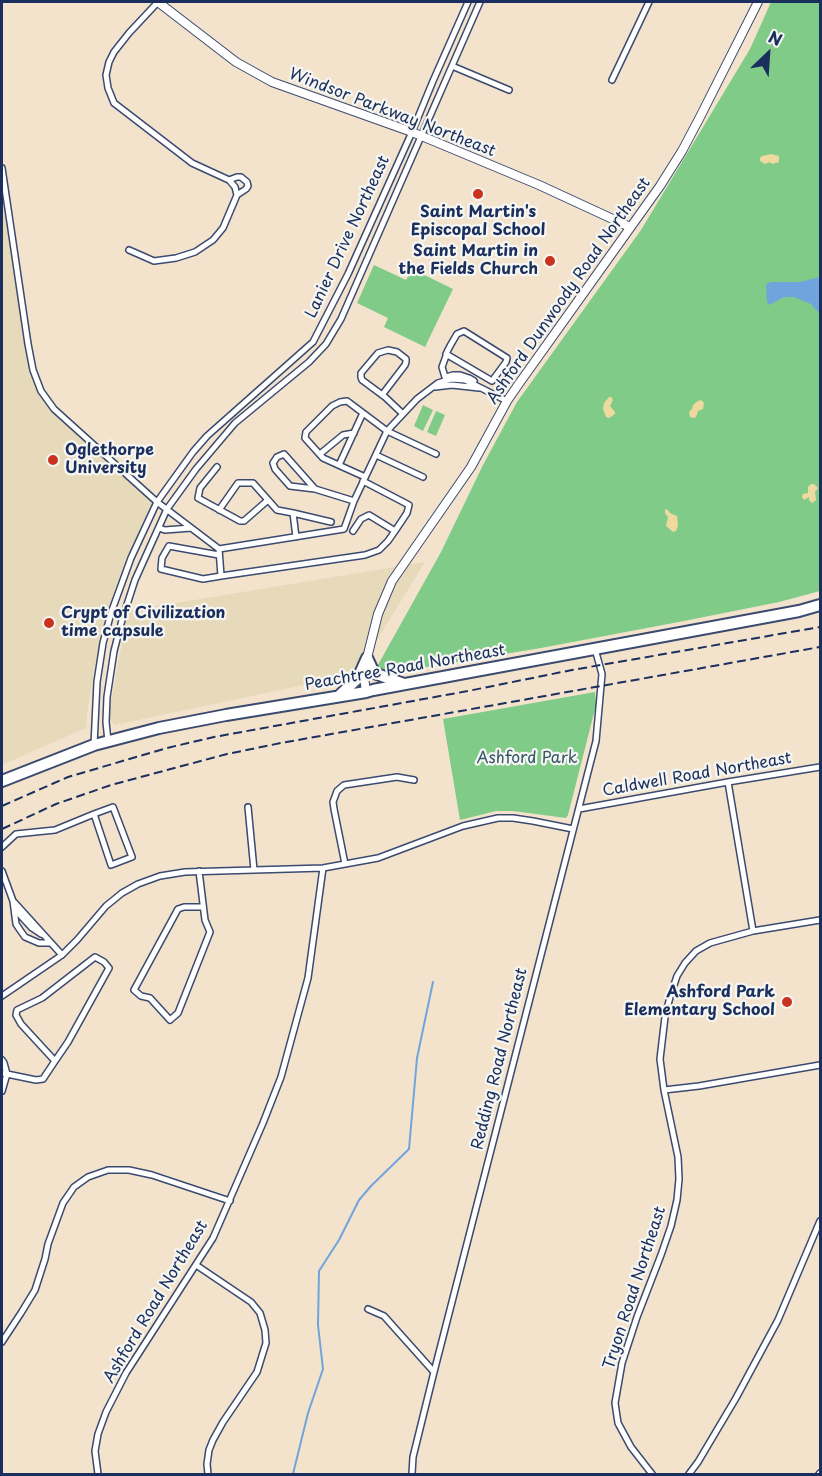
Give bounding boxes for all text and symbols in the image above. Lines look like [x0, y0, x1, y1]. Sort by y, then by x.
north arrow [738, 24, 798, 84]
text: N [765, 24, 786, 51]
street label: Windsor Parkway Northeast [286, 65, 498, 161]
street label: Lanier Drive Northeast [302, 153, 394, 321]
street label: Ashford Dunwoody Road Northeast [483, 174, 655, 408]
marker: Saint Martin's Episcopal School [471, 187, 485, 201]
place label: Saint Martin's Episcopal School [411, 203, 545, 241]
place label: Saint Martin in the Fields Church [399, 242, 538, 280]
marker: Saint Martin in the Fields Church [543, 254, 557, 268]
place label: Oglethorpe University [65, 441, 154, 479]
marker: Oglethorpe University [46, 453, 60, 467]
place label: Crypt of Civilization time capsule [61, 604, 225, 642]
marker: Crypt of Civilization time capsule [42, 616, 56, 630]
street label: Peachtree Road Northeast [303, 641, 507, 695]
park label: Ashford Park [476, 749, 578, 769]
street label: Caldwell Road Northeast [601, 749, 793, 801]
street label: Redding Road Northeast [468, 966, 532, 1152]
place label: Ashford Park Elementary School [624, 983, 775, 1021]
marker: Ashford Park Elementary School [780, 995, 794, 1009]
street label: Tryon Road Northeast [600, 1204, 670, 1372]
street label: Ashford Road Northeast [100, 1217, 212, 1387]

